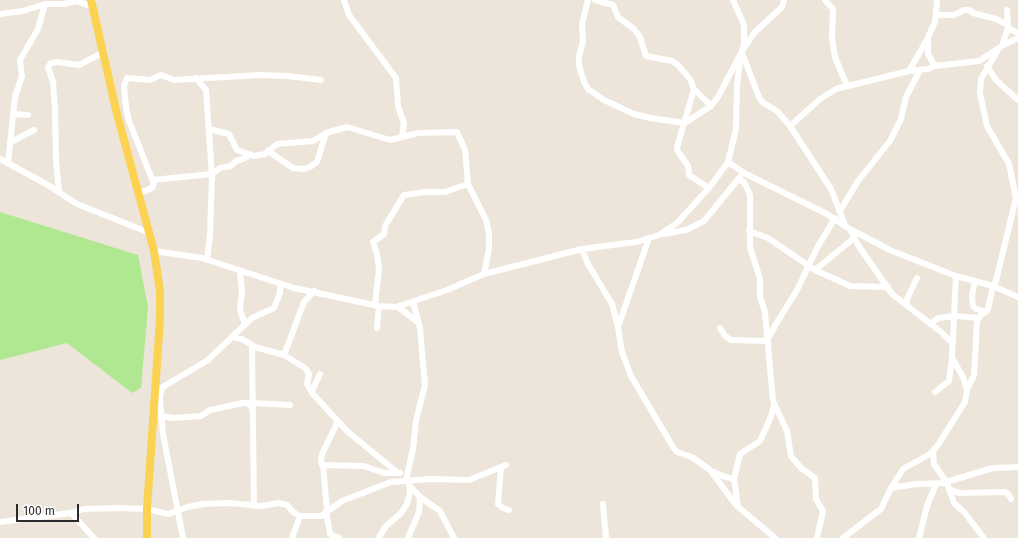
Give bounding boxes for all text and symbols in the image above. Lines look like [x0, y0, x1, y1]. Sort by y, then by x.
scale bar [18, 496, 81, 522]
text: 100 m [23, 504, 55, 518]

